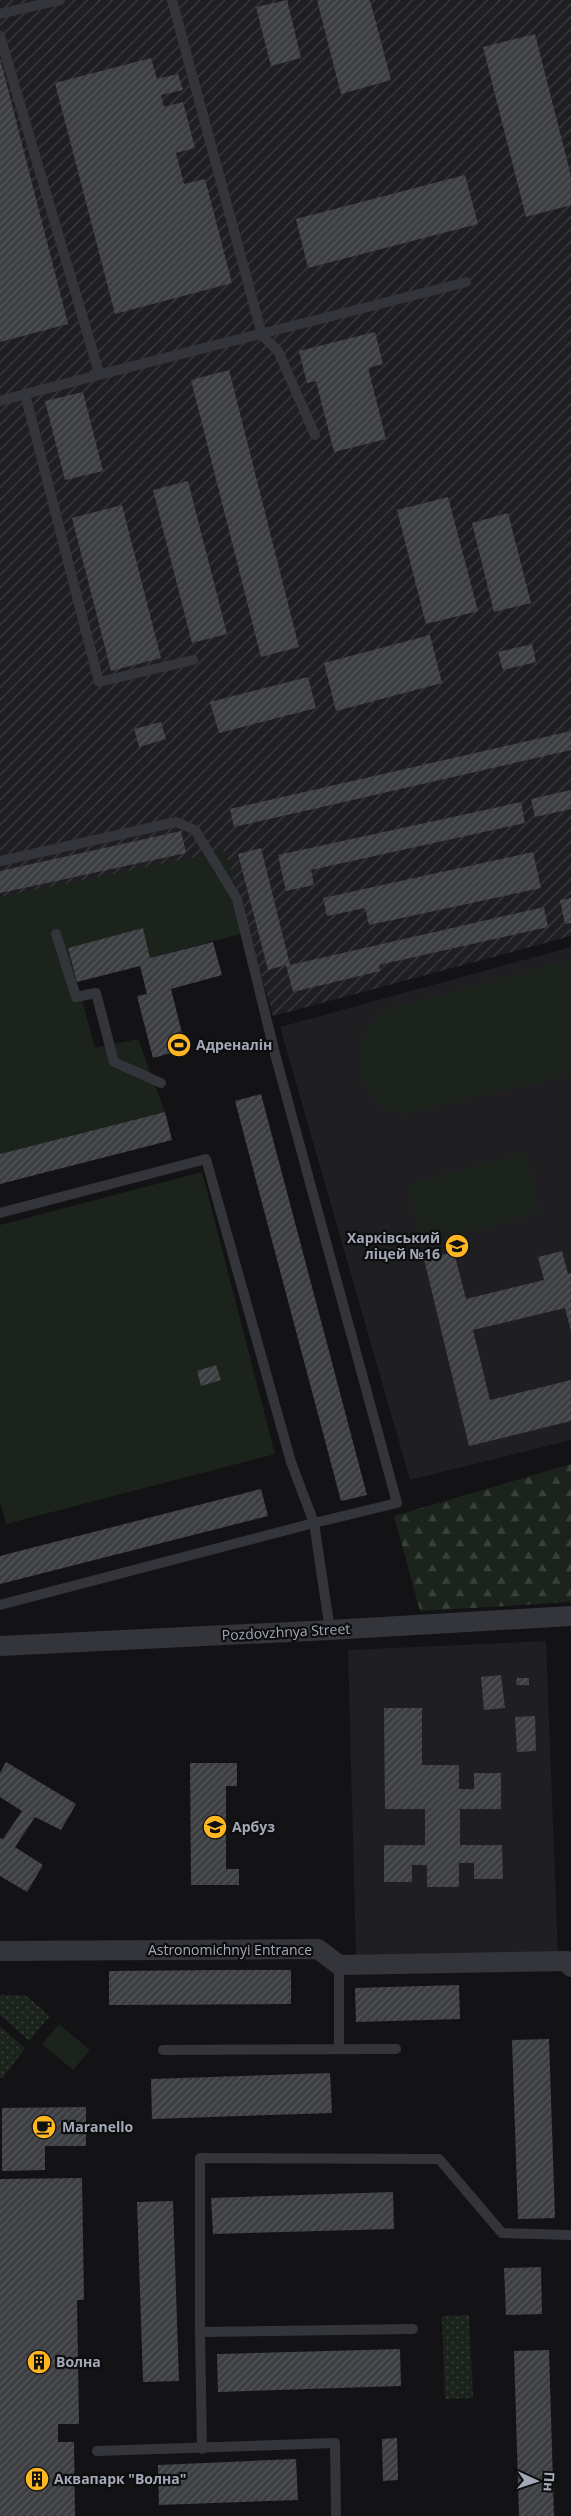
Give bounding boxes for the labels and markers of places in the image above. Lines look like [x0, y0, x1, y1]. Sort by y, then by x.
sports icon: Адреналін [166, 1032, 192, 1058]
place label: Адреналін [196, 1035, 272, 1054]
place label: Харківський ліцей №16 [347, 1228, 440, 1263]
school or university icon: Харківський ліцей №16 [444, 1233, 470, 1259]
school or university icon: Арбуз [202, 1814, 228, 1840]
place label: Арбуз [232, 1817, 275, 1836]
cafe icon: Maranello [31, 2114, 57, 2140]
place label: Maranello [62, 2117, 133, 2136]
building icon: Волна [26, 2349, 52, 2375]
place label: Волна [56, 2352, 101, 2371]
building icon: Аквапарк "Волна" [24, 2466, 50, 2492]
place label: Аквапарк "Волна" [54, 2469, 186, 2488]

